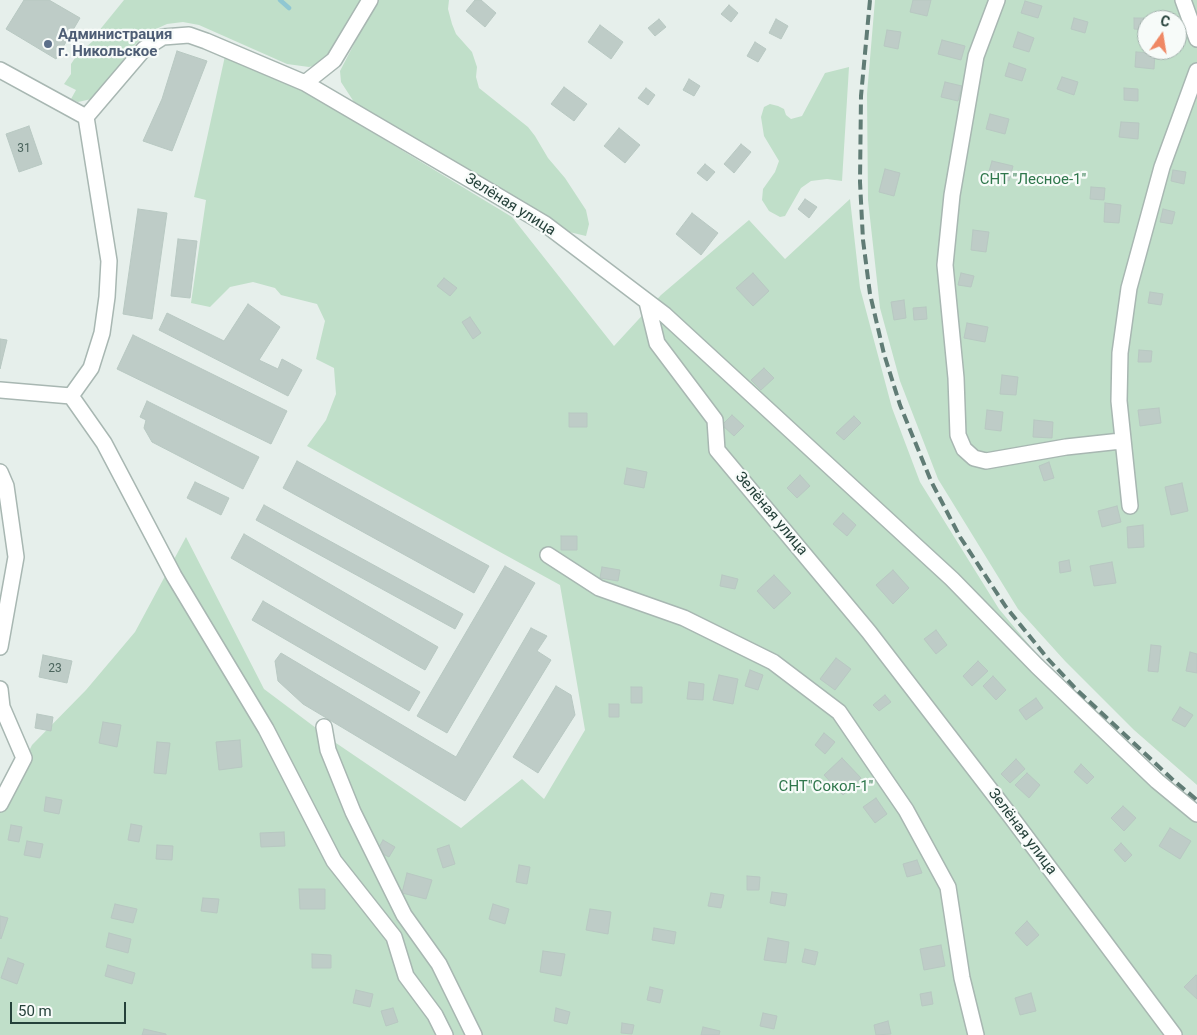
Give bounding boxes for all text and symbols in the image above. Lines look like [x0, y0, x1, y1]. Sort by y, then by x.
north arrow [1137, 10, 1187, 60]
text: С [1159, 13, 1171, 30]
place label: Администрация г. Никольское [58, 26, 172, 61]
marker: Администрация г. Никольское [42, 38, 54, 50]
house number: 31 [17, 142, 31, 156]
street label: Зелёная улица [461, 170, 559, 240]
park label: СНТ "Лесное-1" [980, 171, 1086, 189]
street label: Зелёная улица [731, 469, 811, 559]
house number: 23 [48, 662, 62, 676]
park label: СНТ"Сокол-1" [779, 778, 873, 796]
street label: Зелёная улица [984, 785, 1060, 879]
scale bar [12, 992, 129, 1024]
text: 50 m [18, 1002, 52, 1020]

